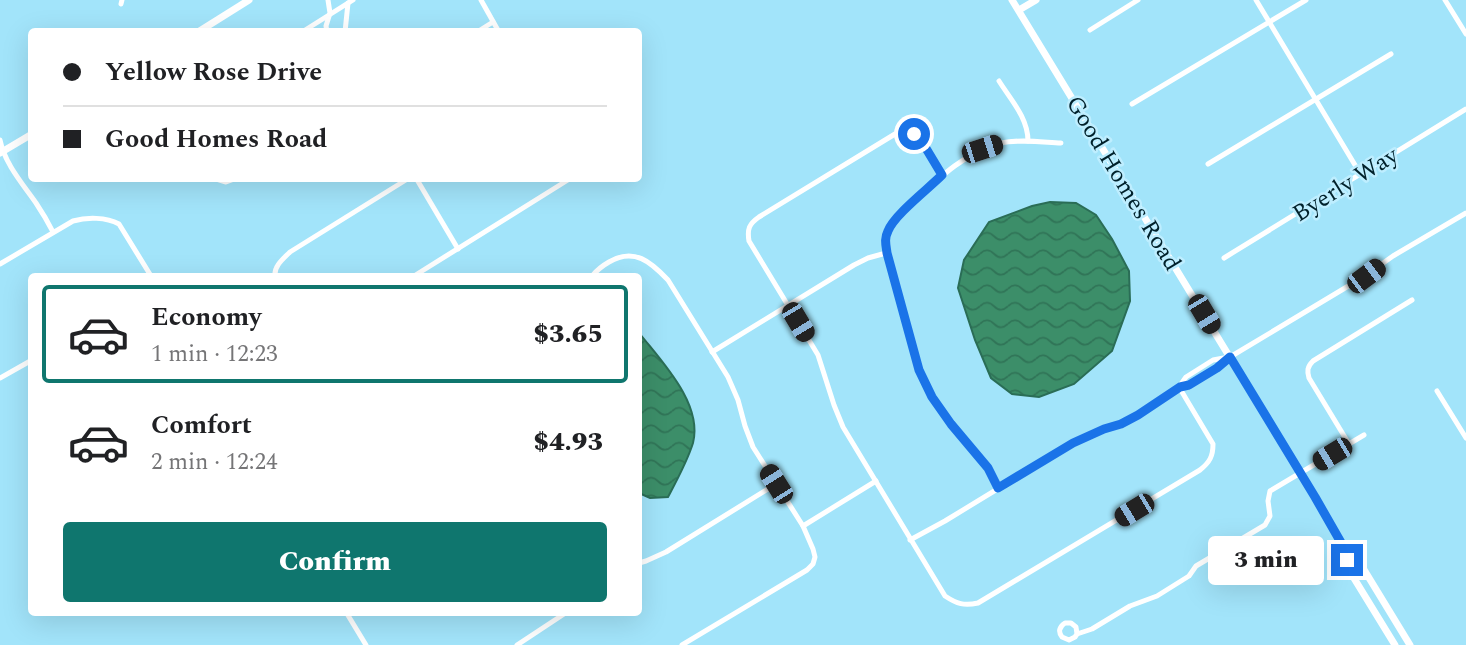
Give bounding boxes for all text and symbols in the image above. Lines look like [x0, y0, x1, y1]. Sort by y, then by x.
text: Yellow Rose Drive [105, 52, 322, 92]
street label: Good Homes Road [1056, 89, 1190, 278]
route start [898, 118, 930, 150]
text: Good Homes Road [105, 119, 328, 159]
car [959, 133, 1006, 165]
street label: Byerly Way [1285, 137, 1407, 232]
car [1343, 255, 1390, 297]
car [1185, 291, 1224, 337]
text: Economy [151, 297, 261, 337]
car [779, 299, 818, 345]
icon: car [67, 303, 130, 366]
text: $3.65 [533, 314, 603, 354]
text: 1 min · 12:23 [151, 337, 278, 372]
text: Comfort [151, 405, 252, 445]
icon: car [67, 411, 130, 474]
text: $4.93 [533, 422, 603, 462]
car [1309, 434, 1356, 474]
text: 2 min · 12:24 [151, 445, 278, 480]
car [756, 461, 797, 507]
car [1111, 490, 1158, 530]
button: Confirm [63, 522, 607, 602]
callout: 3 min [1207, 536, 1322, 584]
text: 3 min [1234, 543, 1298, 578]
route end [1331, 544, 1363, 576]

